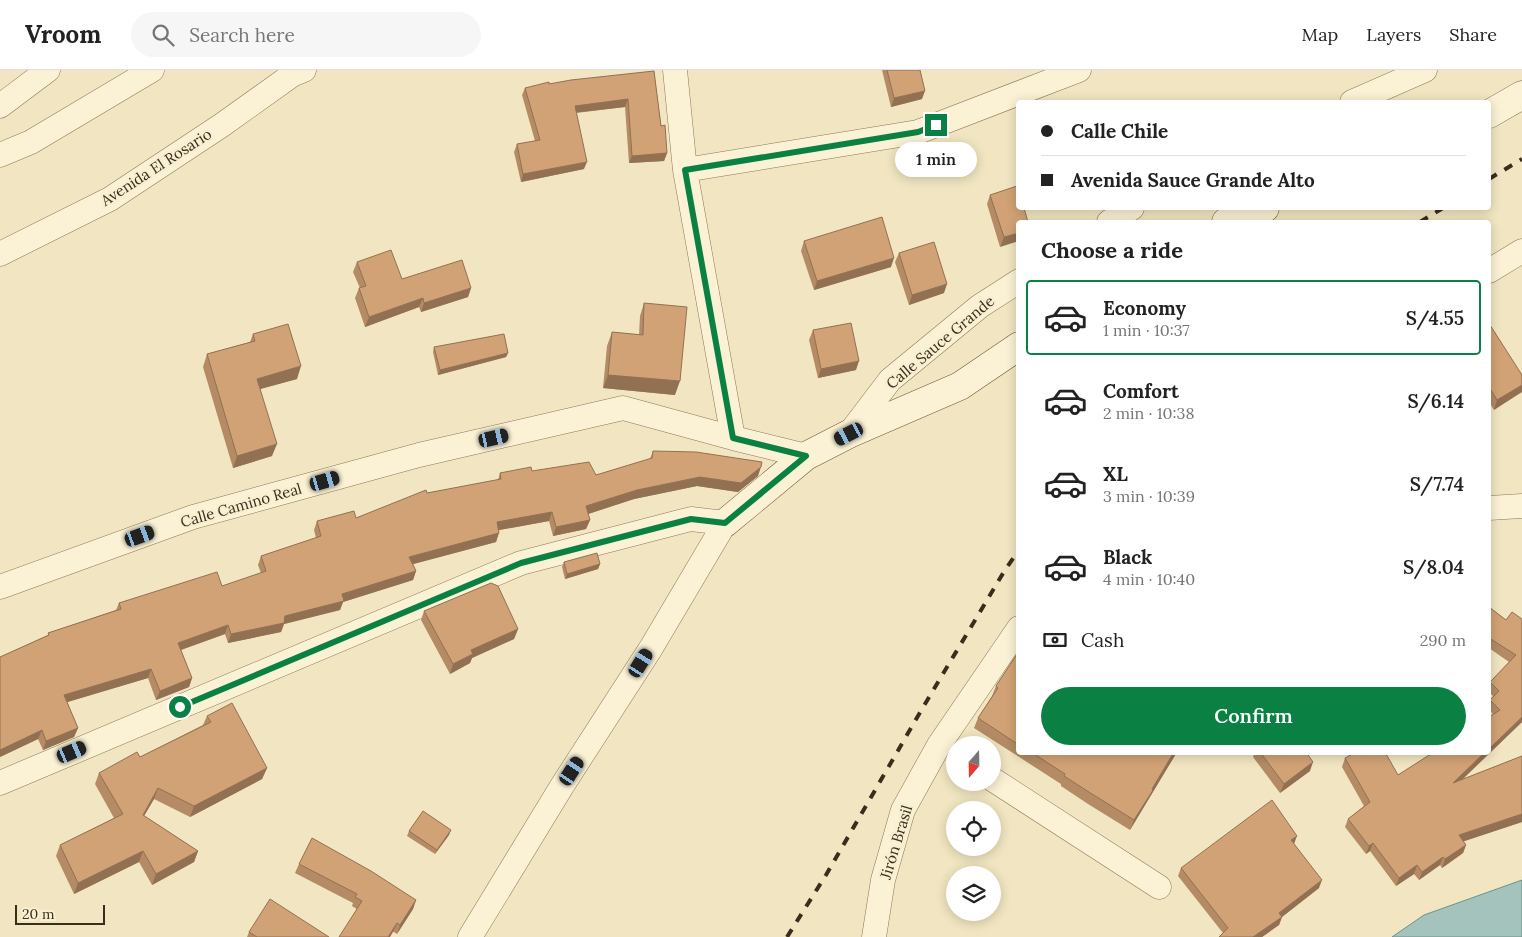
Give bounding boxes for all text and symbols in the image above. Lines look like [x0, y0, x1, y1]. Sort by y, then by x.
search box [131, 12, 481, 57]
text: Vroom [25, 19, 101, 50]
icon: search [149, 21, 177, 49]
text: Search here [189, 23, 295, 47]
text: Map [1302, 23, 1338, 46]
text: Layers [1366, 23, 1421, 46]
text: Share [1449, 23, 1497, 46]
route end [925, 114, 947, 136]
text: Calle Chile [1071, 119, 1168, 143]
street label: Avenida El Rosario [96, 124, 215, 210]
callout: 1 min [895, 142, 977, 178]
text: 1 min [916, 149, 956, 169]
text: Avenida Sauce Grande Alto [1071, 168, 1315, 192]
text: Choose a ride [1041, 236, 1183, 264]
street label: Calle Sauce Grande [882, 291, 998, 393]
icon: car [1043, 295, 1088, 340]
text: Economy [1103, 296, 1186, 320]
text: S/4.55 [1406, 306, 1464, 330]
text: 1 min · 10:37 [1103, 320, 1190, 340]
icon: car [1043, 378, 1088, 423]
text: Comfort [1103, 379, 1179, 403]
text: S/6.14 [1407, 389, 1464, 413]
text: 2 min · 10:38 [1103, 403, 1194, 423]
car [832, 421, 865, 447]
car [477, 427, 510, 449]
icon: car [1043, 461, 1088, 506]
text: XL [1103, 462, 1128, 486]
car [308, 470, 341, 492]
text: S/7.74 [1410, 472, 1464, 496]
street label: Calle Camino Real [178, 479, 304, 531]
text: 3 min · 10:39 [1103, 486, 1195, 506]
car [123, 524, 156, 548]
icon: car [1043, 544, 1088, 589]
text: Black [1103, 545, 1152, 569]
text: S/8.04 [1403, 555, 1464, 579]
text: 4 min · 10:40 [1103, 569, 1195, 589]
icon: cash [1041, 626, 1069, 654]
text: Cash [1081, 628, 1124, 652]
text: 290 m [1420, 630, 1466, 650]
car [626, 646, 655, 680]
button: Confirm [1041, 687, 1466, 745]
route start [169, 696, 191, 718]
north arrow [946, 736, 1001, 791]
map controls [946, 736, 1001, 921]
car [55, 739, 88, 765]
car [557, 754, 586, 788]
button: locate [946, 801, 1001, 856]
street label: Jirón Brasil [875, 803, 916, 882]
button: layers [946, 866, 1001, 921]
scale bar [15, 902, 105, 925]
text: 20 m [22, 905, 54, 923]

